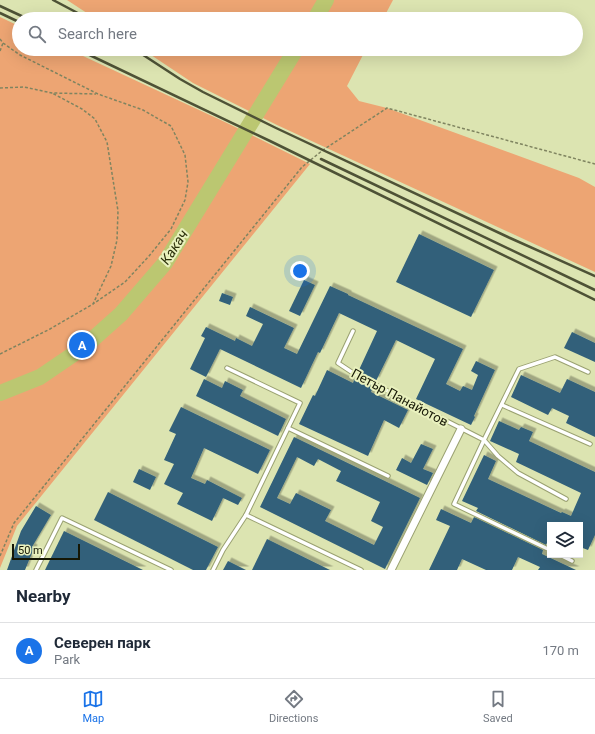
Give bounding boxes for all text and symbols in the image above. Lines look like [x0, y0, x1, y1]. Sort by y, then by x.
search box [12, 12, 583, 56]
icon: search [26, 23, 48, 45]
text: Search here [58, 25, 137, 43]
water label: Какач [157, 227, 191, 267]
your location [290, 261, 310, 281]
pin: A [69, 330, 95, 360]
street label: Петър Панайотов [349, 366, 451, 429]
map controls [547, 522, 583, 558]
button: layers [547, 522, 583, 558]
scale bar [12, 542, 80, 561]
text: 50 m [18, 544, 43, 557]
text: Nearby [16, 586, 71, 606]
text: Северен парк [54, 634, 151, 652]
text: A [25, 643, 33, 658]
text: 170 m [542, 643, 579, 658]
text: Park [54, 652, 80, 667]
tab: Map [82, 688, 104, 725]
tab: Directions [269, 688, 318, 725]
tab: Saved [483, 688, 513, 725]

